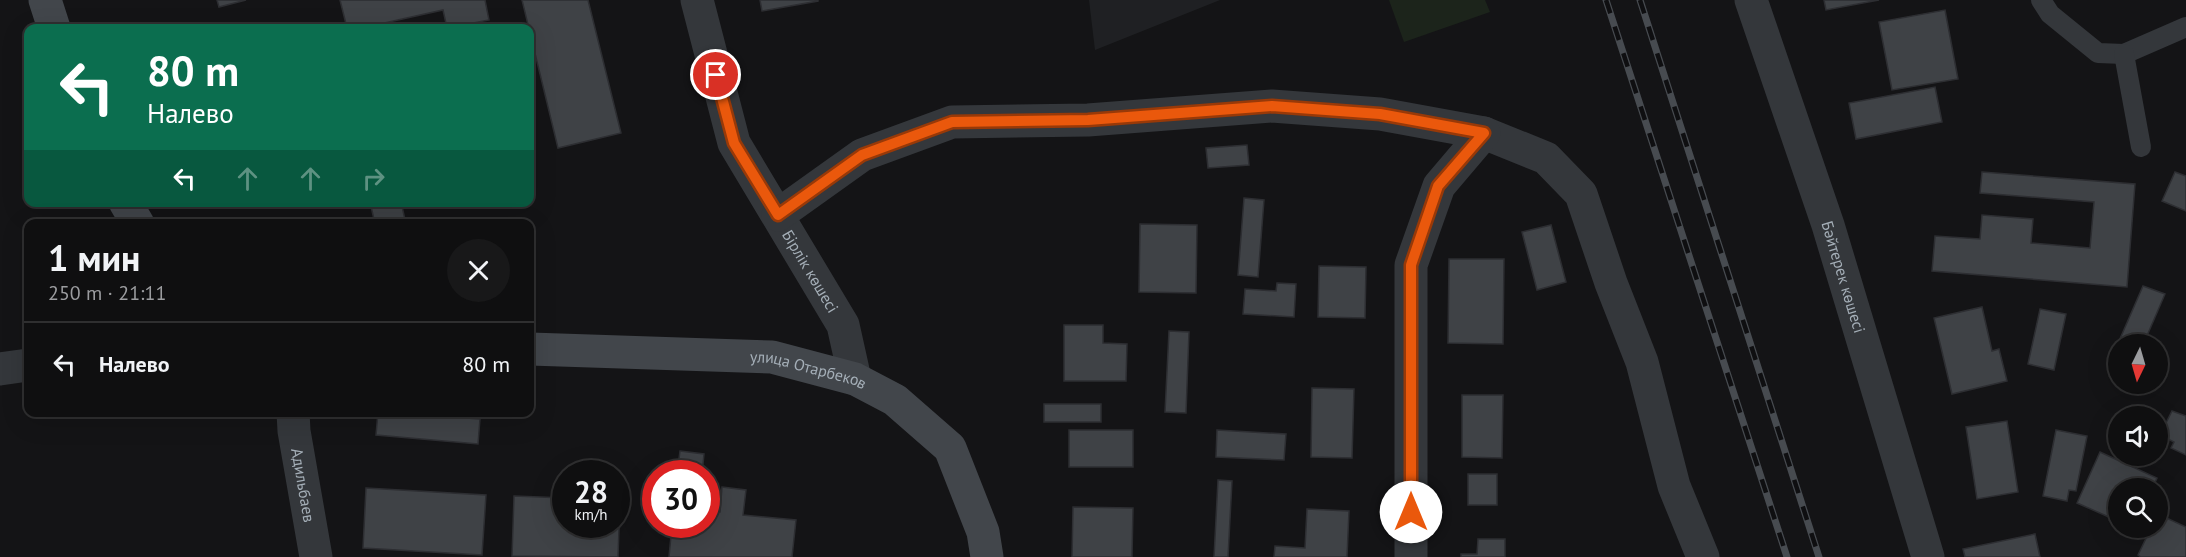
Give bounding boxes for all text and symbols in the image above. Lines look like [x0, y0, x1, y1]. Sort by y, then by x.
text: 80 m [147, 43, 239, 98]
icon: left [48, 48, 126, 126]
pin [690, 49, 741, 100]
icon: arrive [699, 58, 732, 91]
text: Налево [147, 96, 234, 130]
icon: left [168, 162, 201, 195]
icon: ahead [231, 162, 264, 195]
icon: ahead [294, 162, 327, 195]
icon: right [357, 162, 390, 195]
street label: Бәйтерек көшесі [1817, 218, 1870, 335]
street label: Бірлік көшесі [778, 226, 843, 316]
text: 1 мин [48, 234, 140, 281]
button: close [447, 239, 510, 302]
text: 250 m · 21:11 [48, 280, 166, 306]
north arrow [2108, 334, 2168, 394]
map controls [2108, 334, 2168, 538]
street label: улица Отарбеков [750, 346, 870, 393]
icon: left [48, 348, 81, 381]
text: Налево [99, 350, 170, 378]
text: 80 m [462, 350, 510, 378]
button: sound [2108, 406, 2168, 466]
street label: Адильбаев [287, 447, 320, 524]
speed limit sign: 30 [642, 460, 720, 538]
text: 28 [574, 472, 608, 511]
button: search [2108, 478, 2168, 538]
position arrow [1379, 480, 1443, 544]
text: km/h [575, 505, 607, 524]

